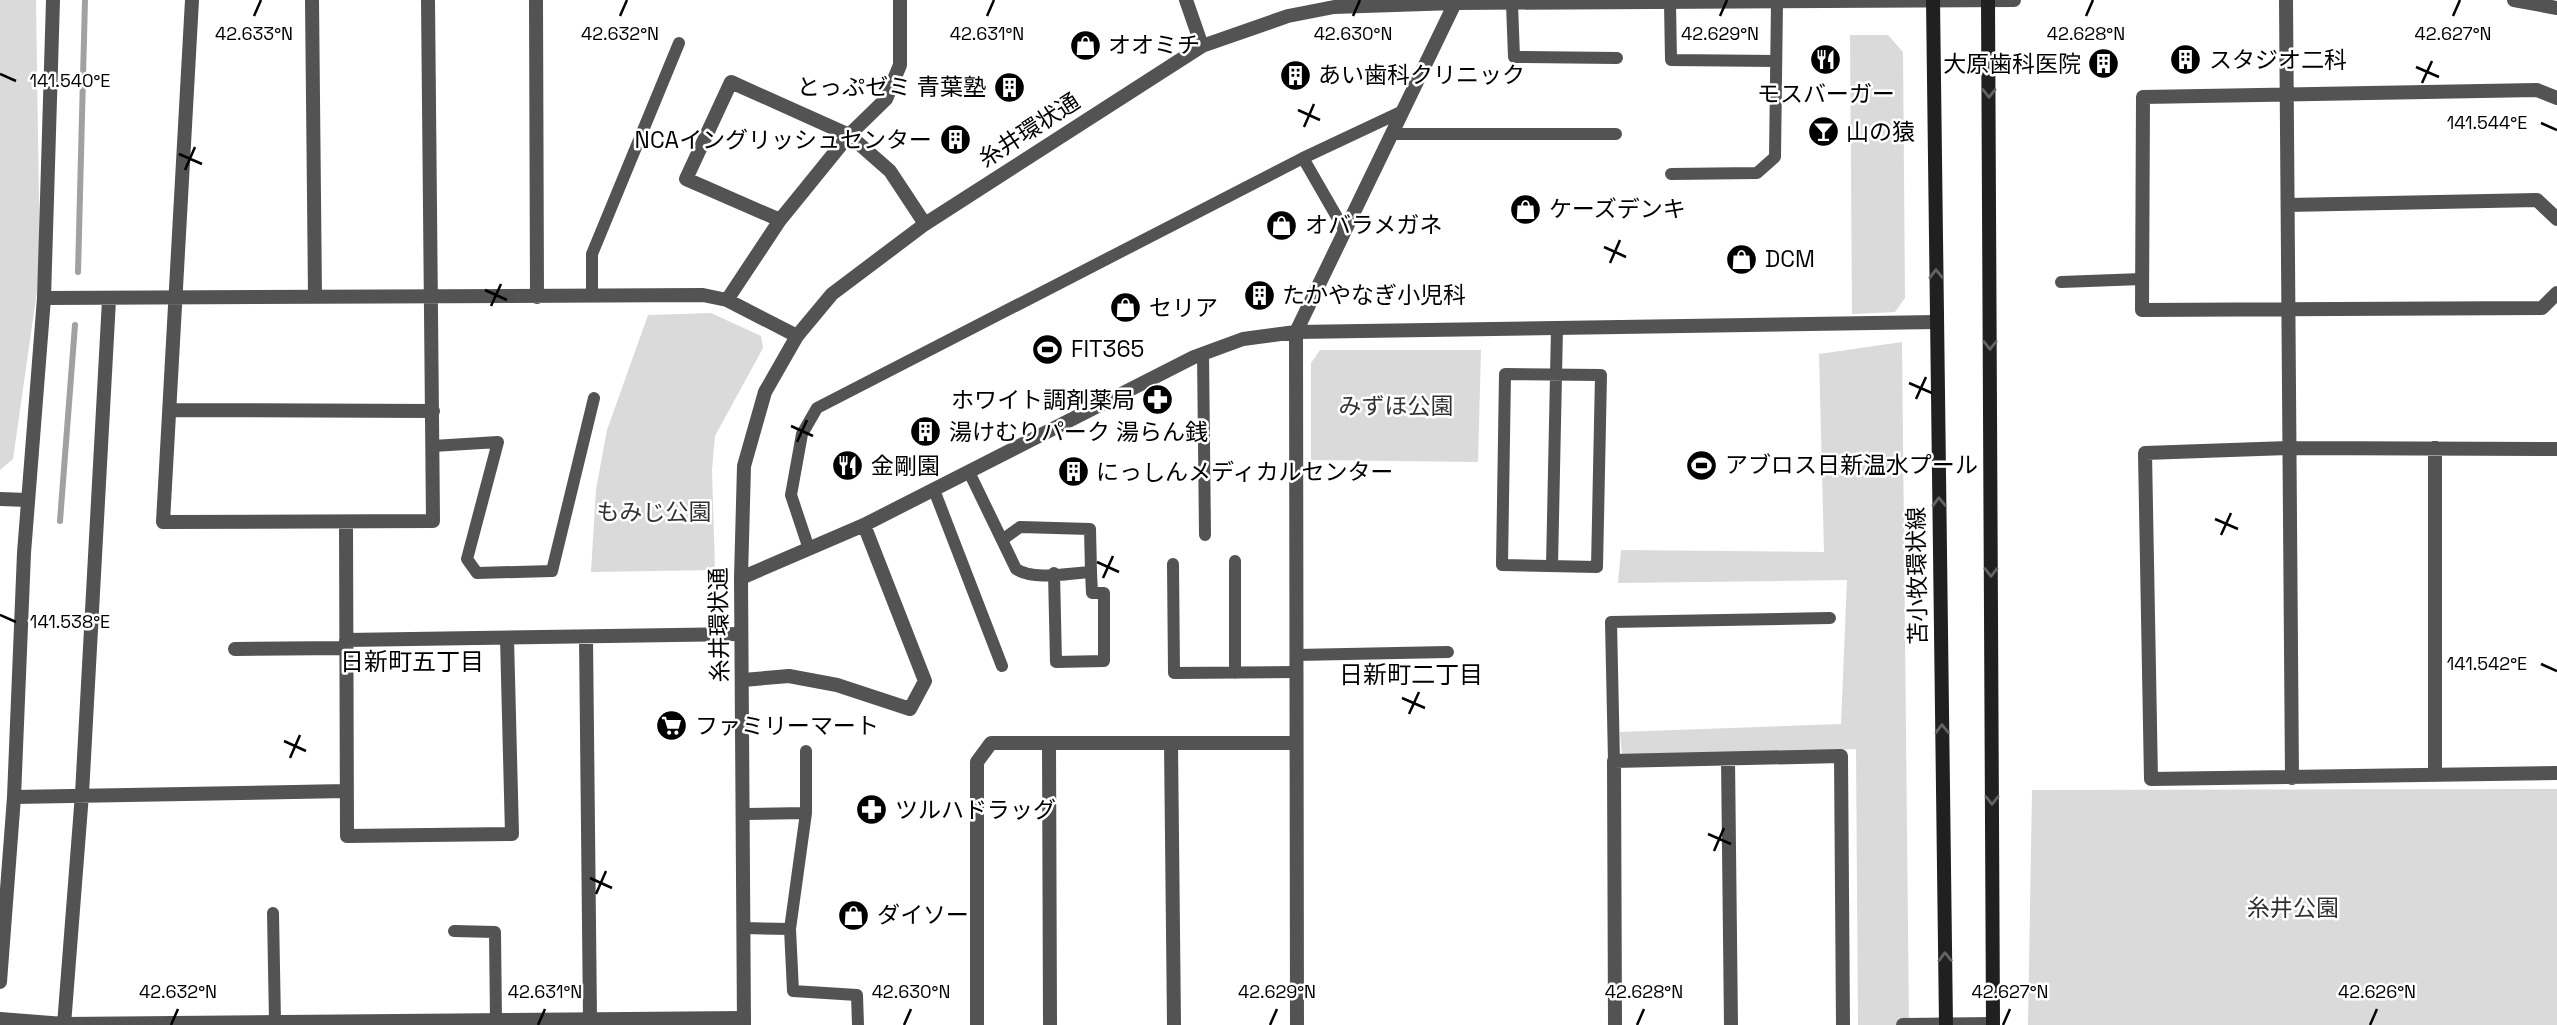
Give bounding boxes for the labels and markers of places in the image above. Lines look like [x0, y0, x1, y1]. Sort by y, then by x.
shop icon: オオミチ [1068, 28, 1102, 62]
place label: オオミチ [1108, 30, 1200, 60]
restaurant icon: モスバーガー [1809, 43, 1843, 77]
building icon: スタジオ二科 [2169, 43, 2203, 77]
place label: スタジオ二科 [2209, 45, 2347, 75]
building icon: 大原歯科医院 [2087, 47, 2121, 81]
place label: 大原歯科医院 [1943, 49, 2081, 79]
building icon: あい歯科クリニック [1278, 58, 1312, 92]
place label: あい歯科クリニック [1318, 60, 1525, 90]
building icon: とっぷゼミ 青葉塾 [992, 70, 1026, 104]
place label: とっぷゼミ 青葉塾 [797, 72, 986, 102]
place label: モスバーガー [1757, 79, 1895, 109]
bar icon: 山の猿 [1806, 115, 1840, 149]
place label: 山の猿 [1846, 117, 1915, 147]
building icon: NCAイングリッシュセンター [938, 123, 972, 157]
place label: NCAイングリッシュセンター [635, 125, 932, 155]
shop icon: ケーズデンキ [1509, 192, 1543, 226]
place label: ケーズデンキ [1549, 194, 1686, 224]
shop icon: オバラメガネ [1265, 208, 1299, 242]
place label: オバラメガネ [1305, 210, 1442, 240]
shop icon: DCM [1725, 242, 1759, 276]
place label: DCM [1765, 244, 1815, 274]
building icon: たかやなぎ小児科 [1242, 278, 1276, 312]
place label: たかやなぎ小児科 [1282, 280, 1466, 310]
shop icon: セリア [1109, 291, 1143, 325]
place label: セリア [1149, 293, 1218, 323]
sports icon: FIT365 [1031, 332, 1065, 366]
place label: FIT365 [1071, 334, 1144, 364]
pharmacy icon: ホワイト調剤薬局 [1141, 383, 1175, 417]
place label: ホワイト調剤薬局 [951, 385, 1135, 415]
building icon: 湯けむりパーク 湯らん銭 [909, 415, 943, 449]
place label: 湯けむりパーク 湯らん銭 [949, 417, 1208, 447]
sports icon: アブロス日新温水プール [1685, 448, 1719, 482]
restaurant icon: 金剛園 [831, 449, 865, 483]
place label: アブロス日新温水プール [1725, 450, 1978, 480]
place label: 金剛園 [871, 451, 940, 481]
building icon: にっしんメディカルセンター [1056, 455, 1090, 489]
place label: にっしんメディカルセンター [1096, 457, 1393, 487]
supermarket icon: ファミリーマート [655, 709, 689, 743]
place label: ファミリーマート [695, 711, 879, 741]
pharmacy icon: ツルハドラッグ [855, 793, 889, 827]
place label: ツルハドラッグ [895, 795, 1056, 825]
shop icon: ダイソー [837, 898, 871, 932]
place label: ダイソー [877, 900, 969, 930]

